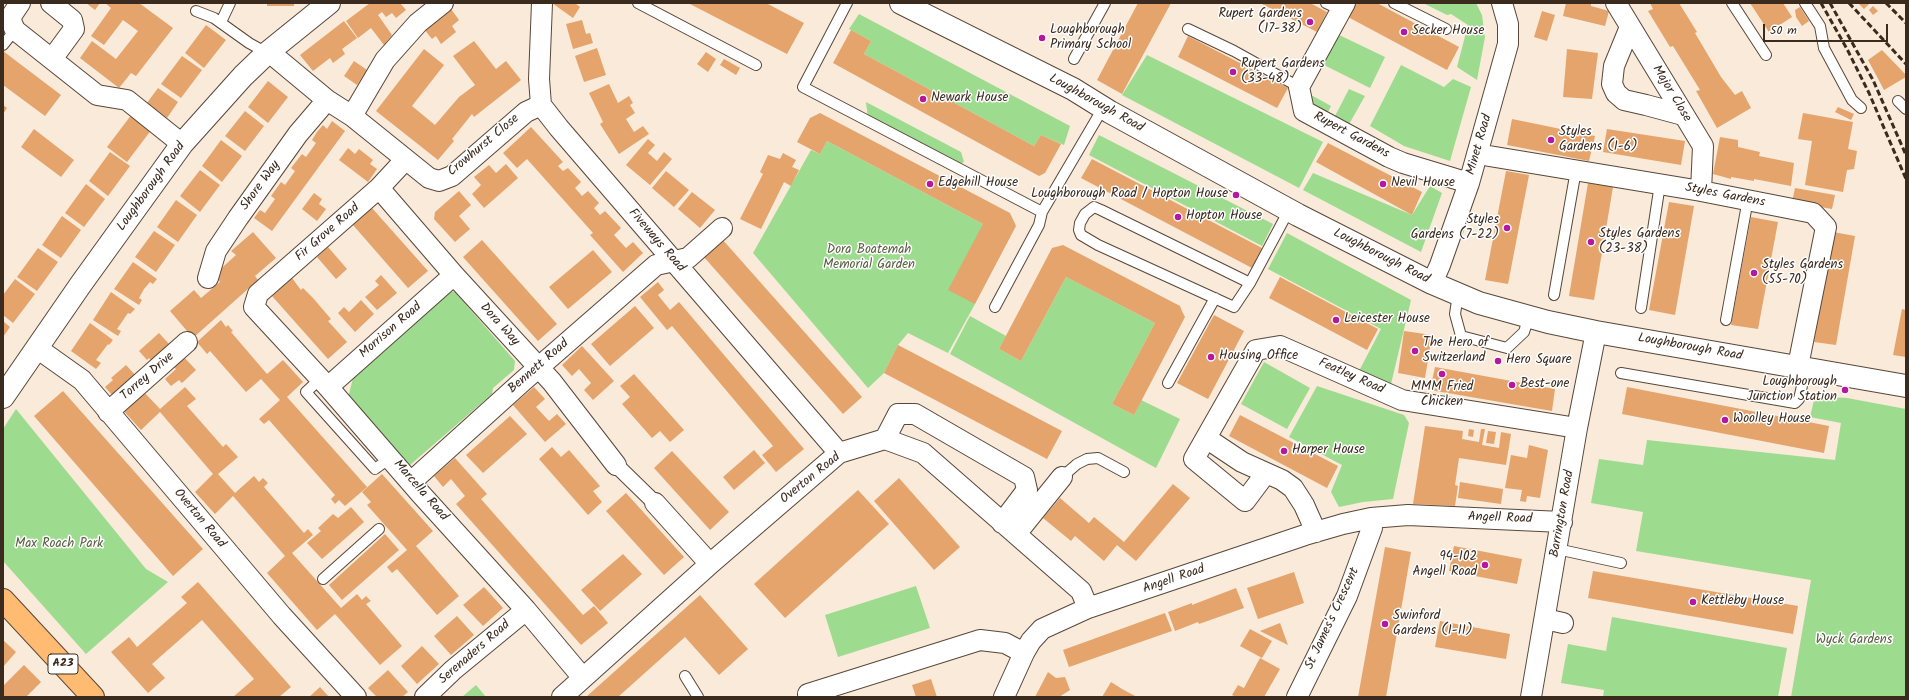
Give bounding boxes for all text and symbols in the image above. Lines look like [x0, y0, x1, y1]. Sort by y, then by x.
place label: Rupert Gardens (17-38) [1218, 7, 1302, 38]
scale bar [1765, 16, 1890, 42]
marker: Rupert Gardens (17-38) [1305, 17, 1315, 27]
text: 50 m [1770, 21, 1797, 40]
place label: Loughborough Primary School [1050, 23, 1131, 54]
place label: Secker House [1412, 24, 1484, 40]
marker: Secker House [1399, 27, 1409, 37]
marker: Loughborough Primary School [1037, 33, 1047, 43]
place label: Rupert Gardens (33-48) [1241, 57, 1325, 88]
street label: Major Close [1648, 63, 1694, 125]
marker: Rupert Gardens (33-48) [1228, 67, 1238, 77]
street label: Loughborough Road [1046, 71, 1146, 137]
place label: Newark House [931, 91, 1008, 107]
marker: Newark House [918, 94, 928, 104]
street label: Rupert Gardens [1310, 109, 1392, 163]
street label: Crowhurst Close [445, 112, 523, 180]
street label: Minet Road [1464, 113, 1496, 177]
place label: Styles Gardens (1-6) [1559, 125, 1637, 156]
marker: Styles Gardens (1-6) [1546, 135, 1556, 145]
street label: Loughborough Road [115, 140, 189, 234]
street label: Shore Way [238, 158, 284, 214]
place label: Edgehill House [938, 176, 1018, 192]
place label: Nevil House [1391, 176, 1455, 192]
marker: Edgehill House [925, 179, 935, 189]
marker: Nevil House [1378, 179, 1388, 189]
street label: Styles Gardens [1684, 181, 1766, 211]
place label: Loughborough Road / Hopton House [1031, 187, 1228, 203]
marker: Loughborough Road / Hopton House [1231, 190, 1241, 200]
street label: Fir Grove Road [293, 201, 363, 265]
street label: Fiveways Road [624, 206, 688, 276]
place label: Hopton House [1186, 209, 1262, 225]
marker: Hopton House [1173, 212, 1183, 222]
place label: Styles Gardens (7-22) [1411, 213, 1499, 244]
marker: Styles Gardens (7-22) [1502, 223, 1512, 233]
street label: Loughborough Road [1330, 226, 1432, 288]
place label: Styles Gardens (23-38) [1599, 227, 1680, 258]
marker: Styles Gardens (23-38) [1586, 237, 1596, 247]
park label: Dora Boatemah Memorial Garden [823, 243, 915, 274]
place label: Styles Gardens (55-70) [1762, 258, 1843, 289]
marker: Styles Gardens (55-70) [1749, 268, 1759, 278]
street label: Morrison Road [357, 300, 425, 362]
street label: Dora Way [476, 300, 522, 350]
place label: Leicester House [1344, 312, 1430, 328]
marker: Leicester House [1331, 315, 1341, 325]
street label: Loughborough Road [1636, 331, 1744, 365]
street label: Bennett Road [506, 336, 572, 398]
place label: The Hero of Switzerland [1423, 336, 1489, 367]
marker: The Hero of Switzerland [1410, 346, 1420, 356]
place label: Housing Office [1219, 349, 1298, 365]
street label: Torrey Drive [118, 350, 178, 404]
marker: Housing Office [1206, 352, 1216, 362]
place label: Hero Square [1506, 353, 1572, 369]
street label: Featley Road [1316, 356, 1386, 398]
marker: Hero Square [1493, 356, 1503, 366]
marker: MMM Fried Chicken [1437, 369, 1447, 379]
place label: Loughborough Junction Station [1747, 375, 1837, 406]
place label: Best-one [1520, 377, 1569, 393]
place label: MMM Fried Chicken [1411, 380, 1473, 411]
marker: Best-one [1507, 380, 1517, 390]
marker: Loughborough Junction Station [1840, 385, 1850, 395]
place label: Woolley House [1733, 412, 1811, 428]
marker: Woolley House [1720, 415, 1730, 425]
place label: Harper House [1292, 443, 1365, 459]
marker: Harper House [1279, 446, 1289, 456]
street label: Overton Road [778, 450, 844, 508]
street label: Marcella Road [389, 457, 451, 525]
street label: Barrington Road [1548, 469, 1578, 559]
street label: Overton Road [170, 486, 228, 552]
street label: Angell Road [1467, 510, 1533, 528]
park label: Max Roach Park [15, 537, 103, 553]
place label: 94-102 Angell Road [1412, 550, 1477, 581]
marker: 94-102 Angell Road [1480, 560, 1490, 570]
street label: Angell Road [1141, 562, 1207, 598]
street label: St James's Crescent [1303, 566, 1363, 672]
place label: Kettleby House [1701, 594, 1784, 610]
marker: Kettleby House [1688, 597, 1698, 607]
place label: Swinford Gardens (1-11) [1393, 609, 1472, 640]
street label: Serenaders Road [436, 618, 514, 688]
marker: Swinford Gardens (1-11) [1380, 619, 1390, 629]
park label: Wyck Gardens [1816, 633, 1892, 649]
road number: A23 [48, 654, 78, 674]

